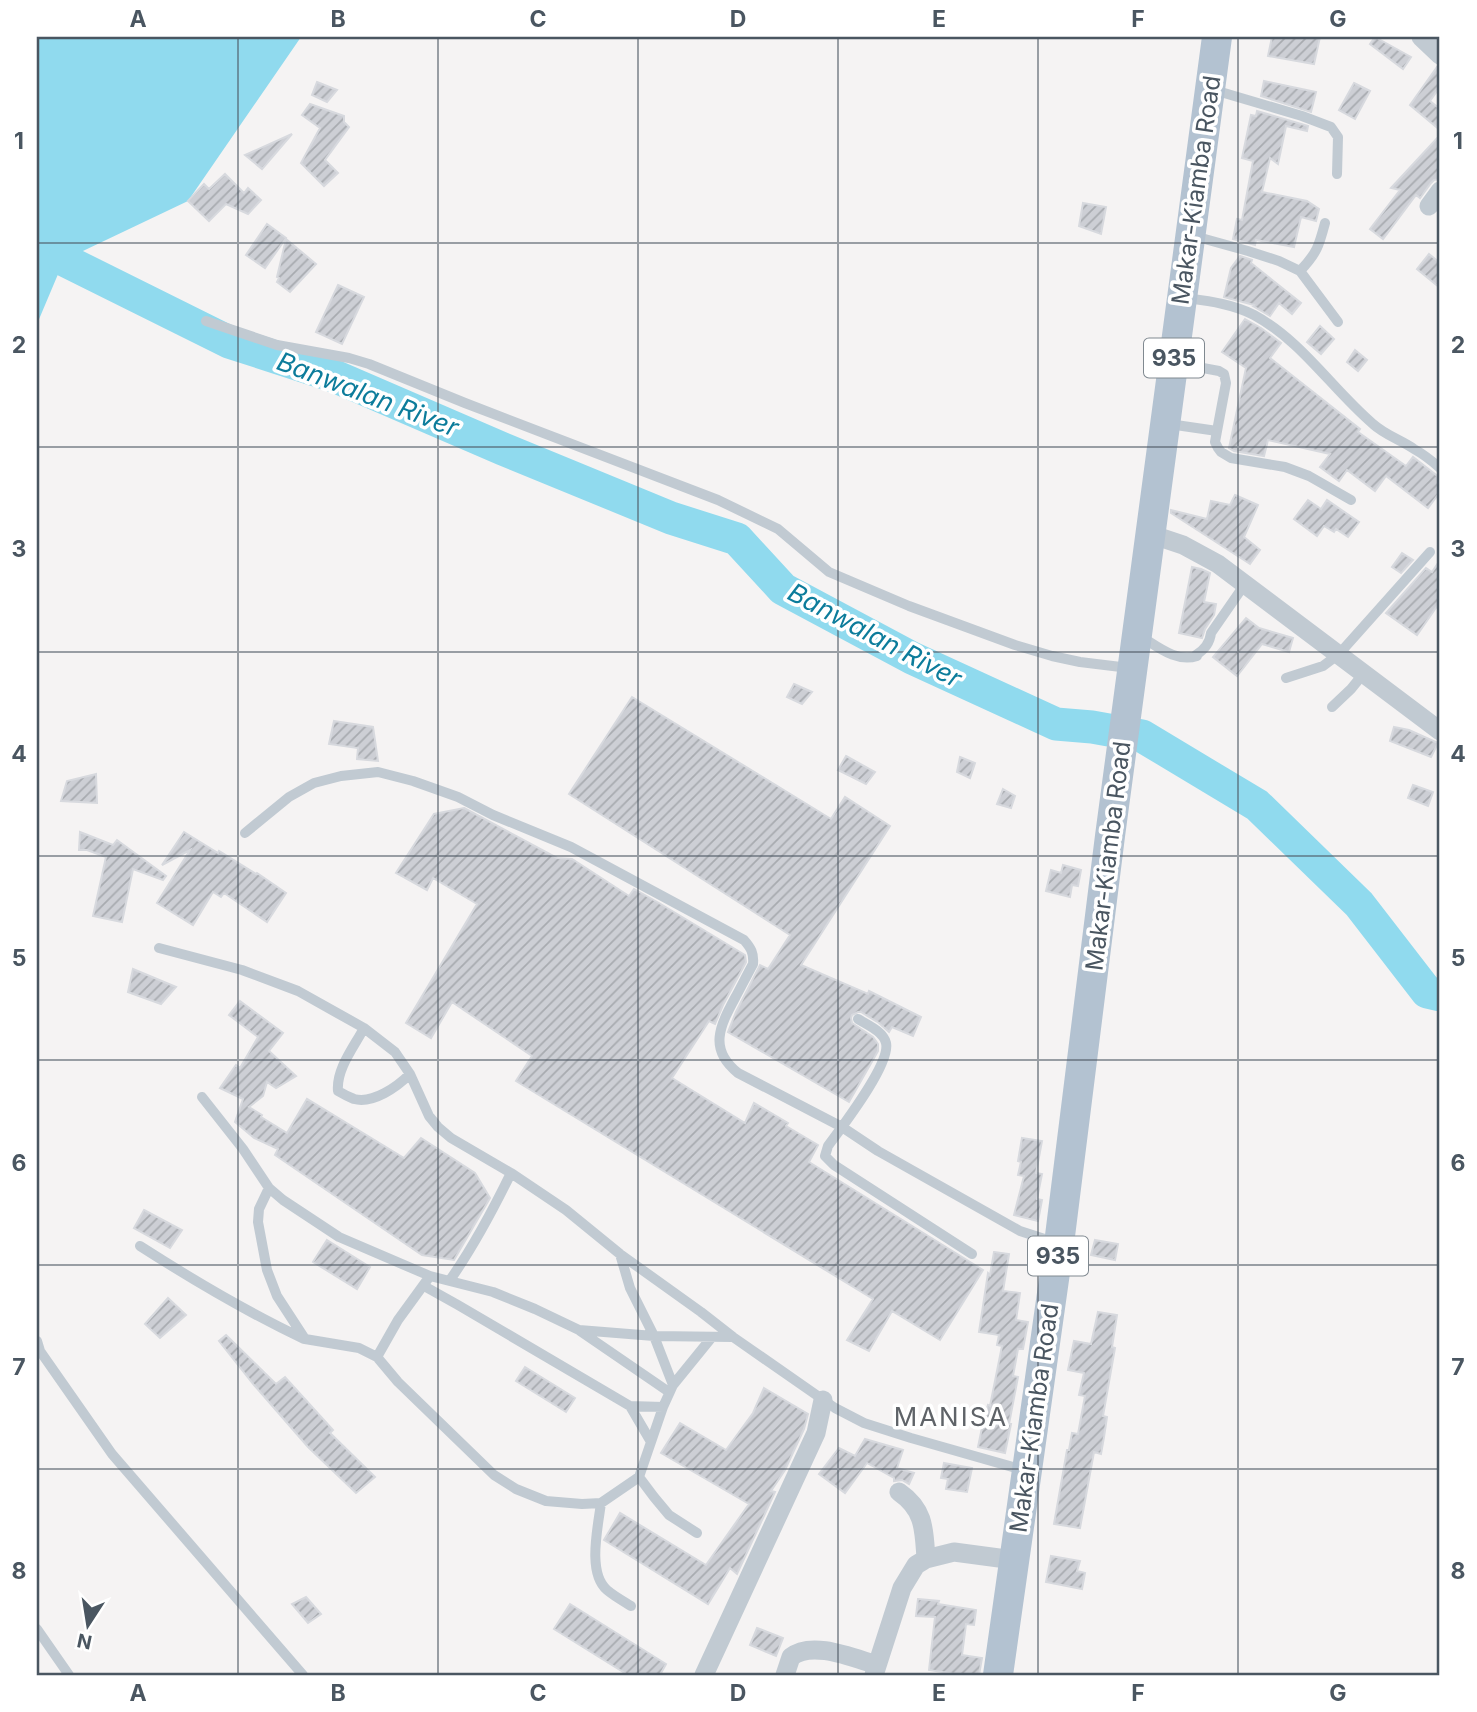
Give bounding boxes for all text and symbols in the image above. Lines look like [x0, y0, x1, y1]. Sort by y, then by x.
text: A [129, 5, 147, 33]
text: B [330, 5, 346, 33]
text: C [529, 5, 547, 33]
text: D [730, 5, 746, 33]
text: E [932, 5, 946, 33]
text: F [1131, 5, 1145, 33]
text: G [1329, 5, 1347, 33]
street label: Makar-Kiamba Road [1166, 74, 1226, 306]
text: 1 [14, 127, 24, 155]
text: 1 [1453, 127, 1463, 155]
text: 2 [12, 331, 26, 359]
text: 2 [1451, 331, 1465, 359]
road number: 935 [1144, 338, 1204, 378]
water label: Banwalan River [273, 345, 464, 443]
text: 3 [12, 535, 26, 563]
text: 3 [1451, 535, 1465, 563]
water label: Banwalan River [783, 576, 968, 694]
text: 4 [11, 740, 27, 768]
street label: Makar-Kiamba Road [1080, 740, 1136, 972]
text: 4 [1450, 740, 1466, 768]
text: 5 [12, 944, 26, 972]
text: 5 [1451, 944, 1465, 972]
text: 6 [12, 1149, 26, 1177]
text: 6 [1451, 1149, 1465, 1177]
road number: 935 [1028, 1236, 1088, 1275]
street label: Makar-Kiamba Road [1004, 1302, 1064, 1534]
text: 7 [12, 1353, 26, 1381]
text: 7 [1451, 1353, 1465, 1381]
district label: MANISA [894, 1401, 1008, 1432]
text: 8 [12, 1557, 26, 1585]
text: 8 [1451, 1557, 1465, 1585]
north arrow [52, 1590, 122, 1660]
text: N [75, 1628, 94, 1654]
text: A [129, 1679, 147, 1707]
text: B [330, 1679, 346, 1707]
text: C [529, 1679, 547, 1707]
text: D [730, 1679, 746, 1707]
text: E [932, 1679, 946, 1707]
text: F [1131, 1679, 1145, 1707]
text: G [1329, 1679, 1347, 1707]

